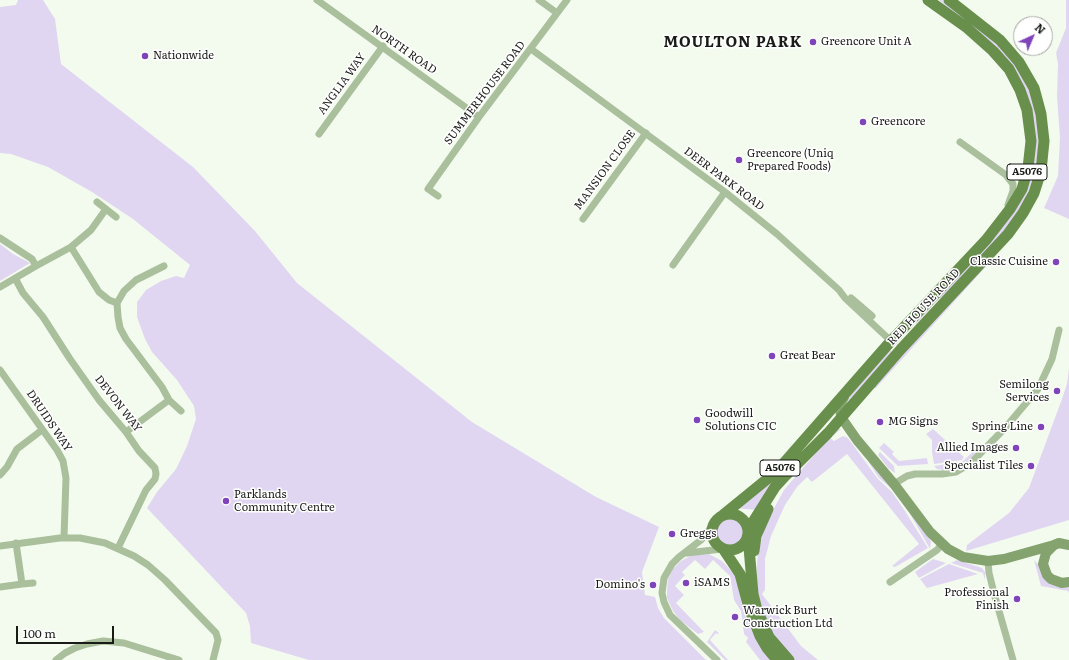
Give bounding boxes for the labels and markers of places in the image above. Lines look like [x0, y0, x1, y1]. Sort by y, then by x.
place label: Greencore Unit A [821, 35, 912, 49]
marker: Greencore Unit A [808, 37, 818, 47]
place label: Nationwide [153, 49, 214, 63]
marker: Nationwide [140, 51, 150, 61]
place label: Greencore [871, 115, 925, 129]
marker: Greencore [858, 117, 868, 127]
place label: Greencore (Uniq Prepared Foods) [747, 147, 834, 173]
marker: Greencore (Uniq Prepared Foods) [734, 155, 744, 165]
place label: Classic Cuisine [970, 255, 1048, 269]
marker: Classic Cuisine [1051, 257, 1061, 267]
place label: Great Bear [780, 349, 835, 363]
marker: Great Bear [767, 351, 777, 361]
place label: Semilong Services [999, 378, 1049, 404]
marker: Semilong Services [1052, 386, 1062, 396]
place label: Goodwill Solutions CIC [705, 407, 777, 433]
marker: Goodwill Solutions CIC [692, 415, 702, 425]
place label: MG Signs [888, 415, 938, 429]
marker: MG Signs [875, 417, 885, 427]
place label: Spring Line [972, 420, 1033, 434]
marker: Spring Line [1036, 422, 1046, 432]
place label: Allied Images [937, 441, 1008, 455]
marker: Allied Images [1011, 443, 1021, 453]
place label: Specialist Tiles [944, 459, 1023, 473]
marker: Specialist Tiles [1026, 461, 1036, 471]
place label: Parklands Community Centre [234, 488, 335, 514]
marker: Parklands Community Centre [221, 496, 231, 506]
place label: Greggs [680, 527, 716, 541]
marker: Greggs [667, 529, 677, 539]
place label: iSAMS [694, 576, 730, 590]
place label: Domino's [595, 578, 645, 592]
marker: iSAMS [681, 578, 691, 588]
marker: Domino's [648, 580, 658, 590]
place label: Professional Finish [944, 586, 1009, 612]
marker: Professional Finish [1012, 594, 1022, 604]
place label: Warwick Burt Construction Ltd [743, 604, 833, 630]
marker: Warwick Burt Construction Ltd [730, 612, 740, 622]

